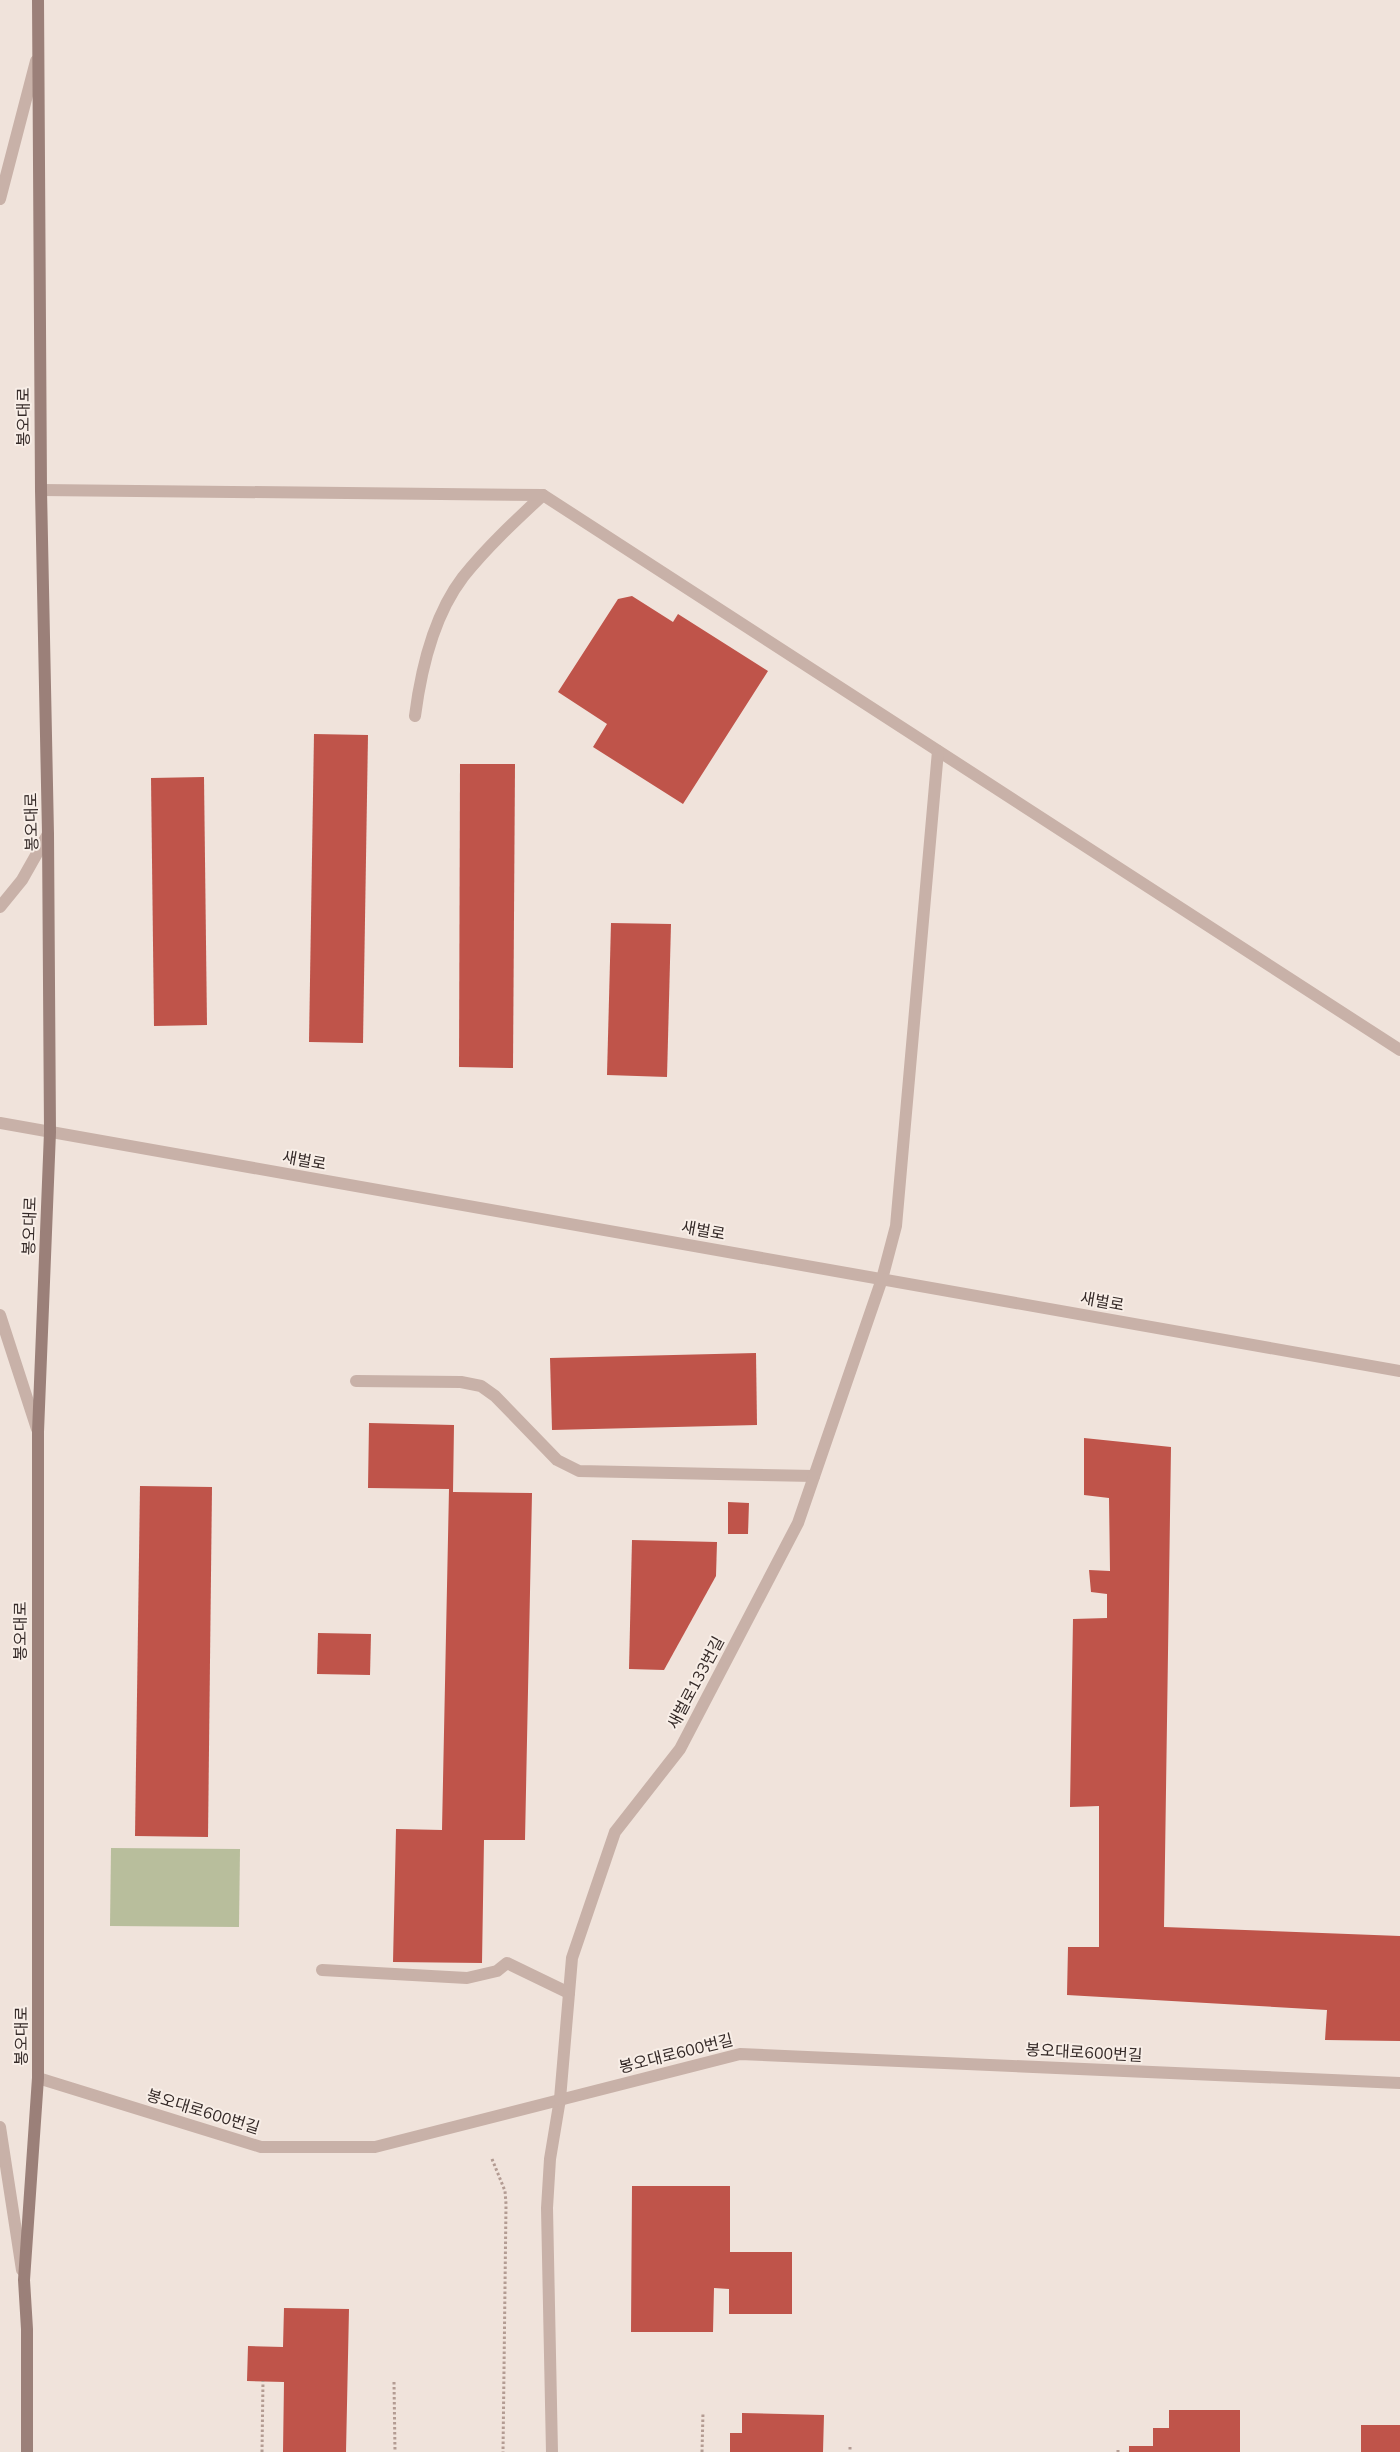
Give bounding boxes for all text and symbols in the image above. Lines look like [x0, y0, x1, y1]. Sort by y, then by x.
street label: 봉오대로 [13, 387, 35, 446]
street label: 봉오대로 [20, 792, 44, 852]
street label: 새벌로 [280, 1146, 328, 1176]
street label: 봉오대로 [18, 1196, 42, 1256]
street label: 새벌로 [679, 1216, 727, 1246]
street label: 새벌로 [1078, 1287, 1126, 1317]
street label: 봉오대로 [10, 1601, 32, 1660]
street label: 새벌로133번길 [662, 1633, 730, 1733]
street label: 봉오대로 [11, 2006, 33, 2065]
street label: 봉오대로600번길 [617, 2029, 735, 2079]
street label: 봉오대로600번길 [1025, 2039, 1143, 2067]
street label: 봉오대로600번길 [144, 2084, 262, 2140]

